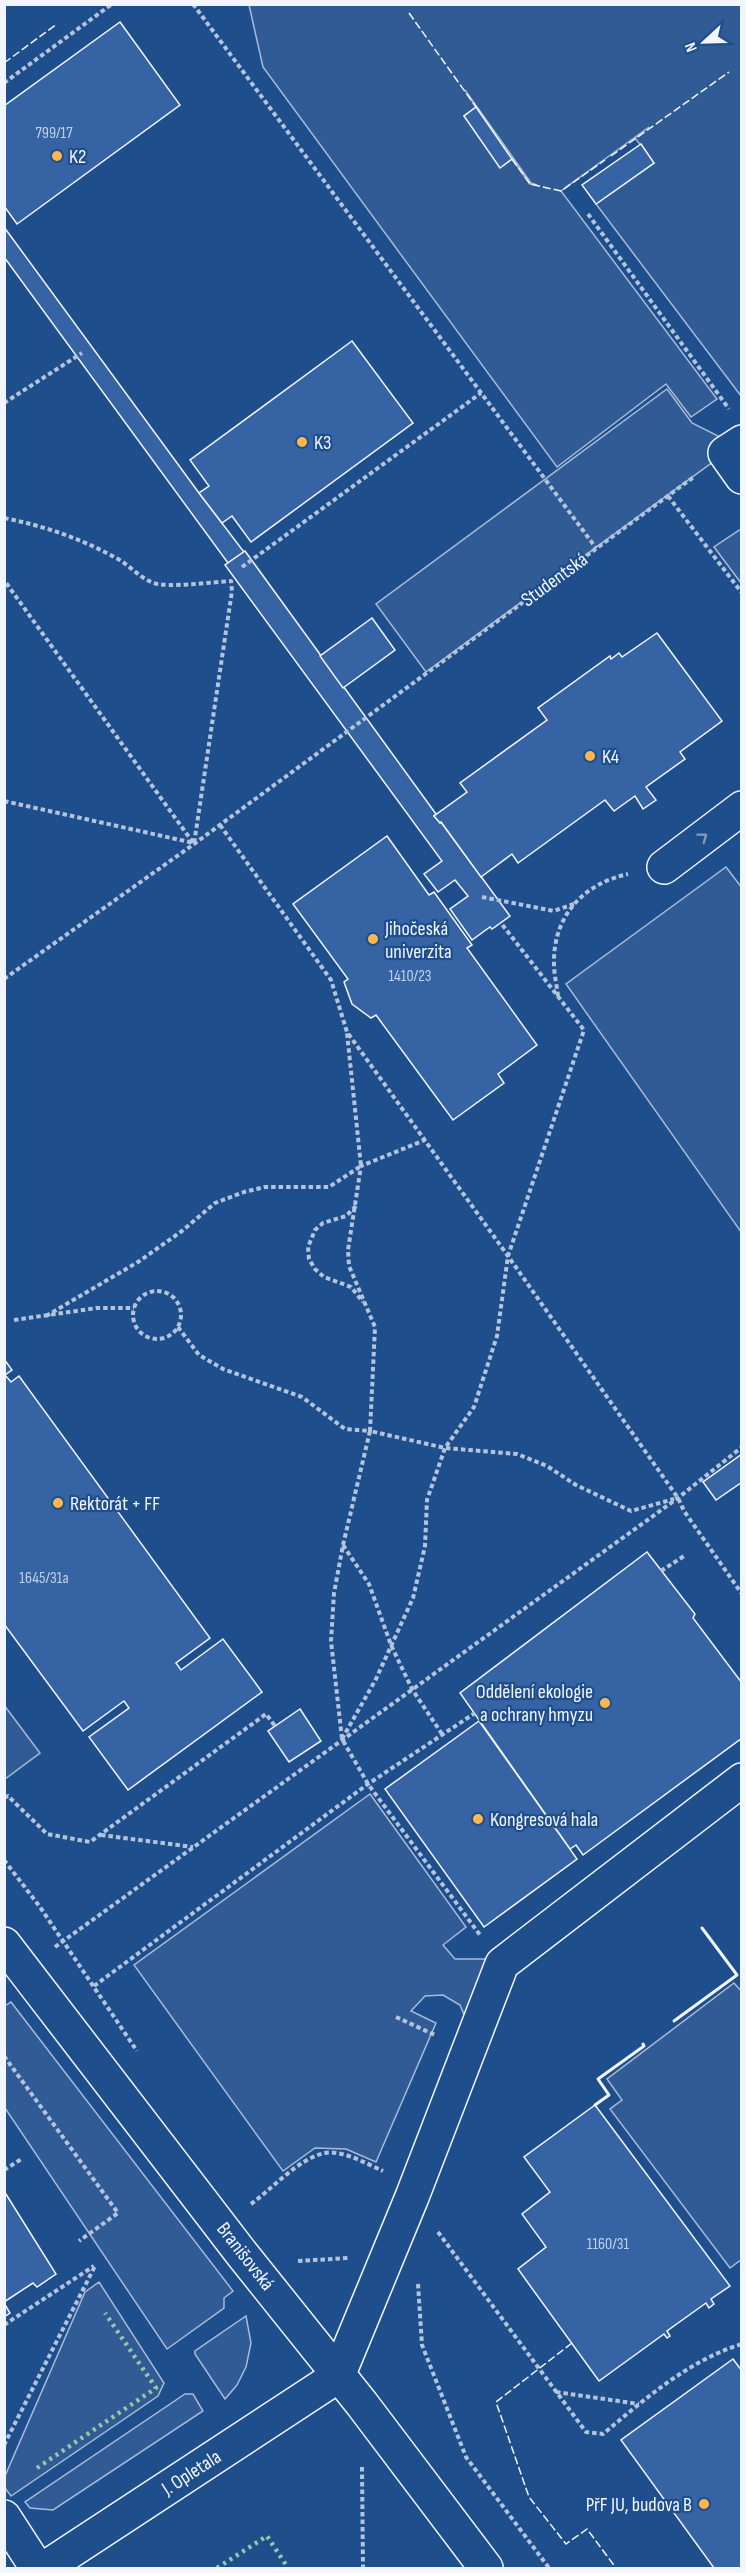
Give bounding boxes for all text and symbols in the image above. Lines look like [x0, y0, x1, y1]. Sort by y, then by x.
north arrow [674, 12, 734, 72]
text: N [681, 40, 702, 55]
house number: 799/17 [35, 124, 73, 143]
place label: K2 [69, 145, 86, 169]
marker: K2 [50, 149, 64, 163]
place label: K3 [314, 431, 331, 455]
marker: K3 [295, 435, 309, 449]
street label: Studentská [517, 548, 593, 612]
place label: K4 [602, 745, 619, 769]
marker: K4 [583, 749, 597, 763]
one-way arrow [696, 834, 707, 845]
place label: Jihočeská univerzita [384, 917, 452, 964]
marker: Jihočeská univerzita [366, 932, 380, 946]
house number: 1410/23 [388, 967, 432, 986]
place label: Rektorát + FF [70, 1492, 160, 1516]
marker: Rektorát + FF [51, 1496, 65, 1510]
house number: 1645/31a [19, 1569, 69, 1588]
place label: Oddělení ekologie a ochrany hmyzu [476, 1680, 593, 1727]
marker: Oddělení ekologie a ochrany hmyzu [598, 1696, 612, 1710]
place label: Kongresová hala [490, 1808, 598, 1832]
marker: Kongresová hala [471, 1812, 485, 1826]
street label: Branišovská [211, 2218, 279, 2295]
house number: 1160/31 [587, 2235, 630, 2254]
street label: J. Opletala [157, 2445, 226, 2501]
place label: PřF JU, budova B [586, 2493, 692, 2517]
marker: PřF JU, budova B [697, 2497, 711, 2511]

